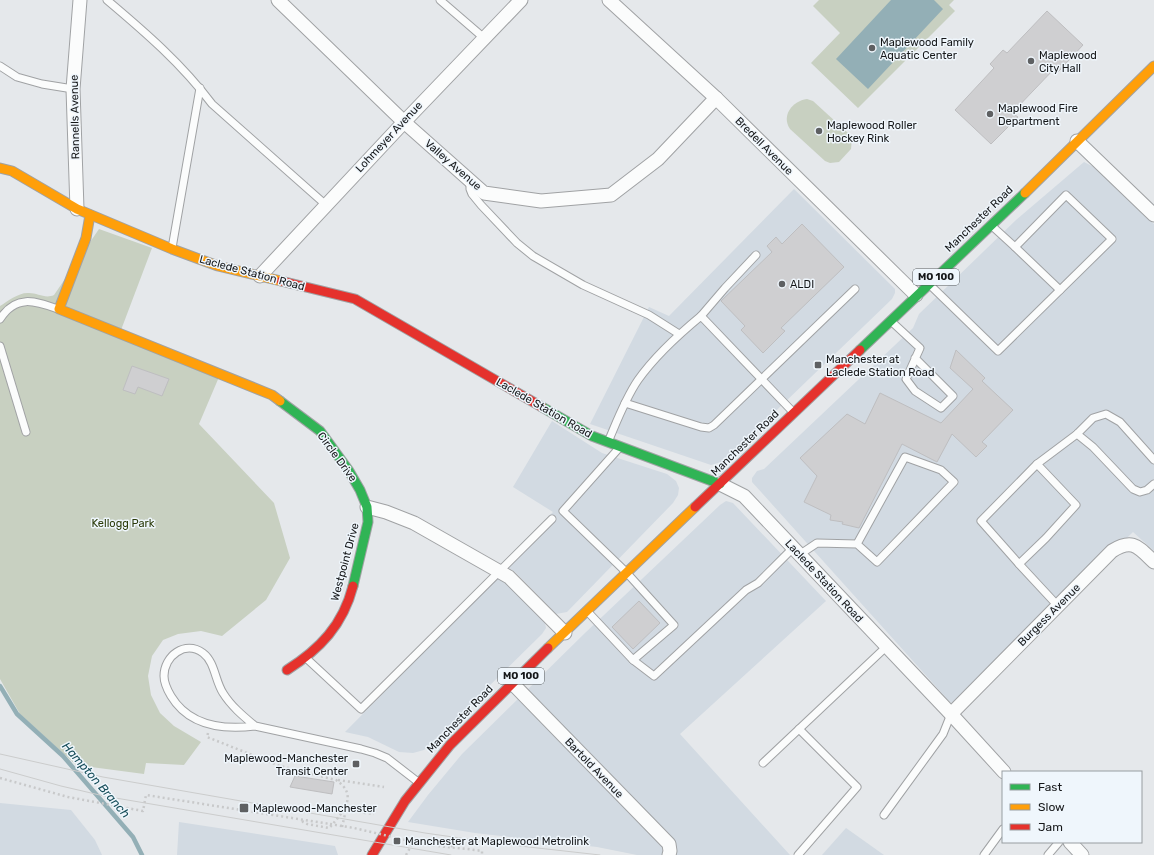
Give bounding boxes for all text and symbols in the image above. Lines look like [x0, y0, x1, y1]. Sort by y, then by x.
place label: Maplewood Family Aquatic Center [880, 36, 974, 62]
marker: Maplewood Family Aquatic Center [867, 43, 877, 53]
place label: Maplewood City Hall [1039, 49, 1097, 75]
marker: Maplewood City Hall [1026, 56, 1036, 66]
street label: Rannells Avenue [68, 75, 82, 159]
street label: Lohmeyer Avenue [353, 99, 425, 175]
place label: Maplewood Fire Department [998, 102, 1078, 128]
marker: Maplewood Fire Department [985, 109, 995, 119]
street label: Bredell Avenue [732, 114, 796, 178]
place label: Maplewood Roller Hockey Rink [827, 119, 918, 145]
marker: Maplewood Roller Hockey Rink [814, 126, 824, 136]
street label: Valley Avenue [422, 137, 484, 193]
street label: Manchester Road [942, 183, 1016, 255]
street label: Laclede Station Road [198, 253, 306, 293]
road number: MO 100 [913, 269, 959, 285]
place label: ALDI [790, 278, 814, 291]
marker: ALDI [777, 279, 787, 289]
place label: Manchester at Laclede Station Road [826, 353, 934, 379]
marker: Manchester at Laclede Station Road [813, 360, 823, 370]
street label: Laclede Station Road [494, 375, 594, 441]
street label: Manchester Road [708, 407, 782, 479]
street label: Circle Drive [315, 430, 359, 484]
park label: Kellogg Park [92, 517, 155, 530]
street label: Westpoint Drive [328, 522, 362, 602]
street label: Laclede Station Road [782, 537, 866, 625]
street label: Burgess Avenue [1015, 581, 1083, 649]
road number: MO 100 [498, 668, 544, 684]
street label: Manchester Road [424, 682, 496, 756]
street label: Bartold Avenue [562, 735, 626, 801]
water label: Hampton Branch [59, 739, 133, 821]
place label: Maplewood-Manchester Transit Center [224, 752, 349, 778]
marker: Maplewood-Manchester Transit Center [351, 759, 361, 769]
legend [1002, 771, 1142, 843]
text: Fast [1038, 780, 1062, 794]
text: Slow [1038, 800, 1065, 814]
marker: Maplewood-Manchester [238, 802, 250, 814]
place label: Maplewood-Manchester [253, 802, 378, 815]
text: Jam [1038, 820, 1063, 834]
place label: Manchester at Maplewood Metrolink [405, 835, 589, 848]
marker: Manchester at Maplewood Metrolink [392, 836, 402, 846]

